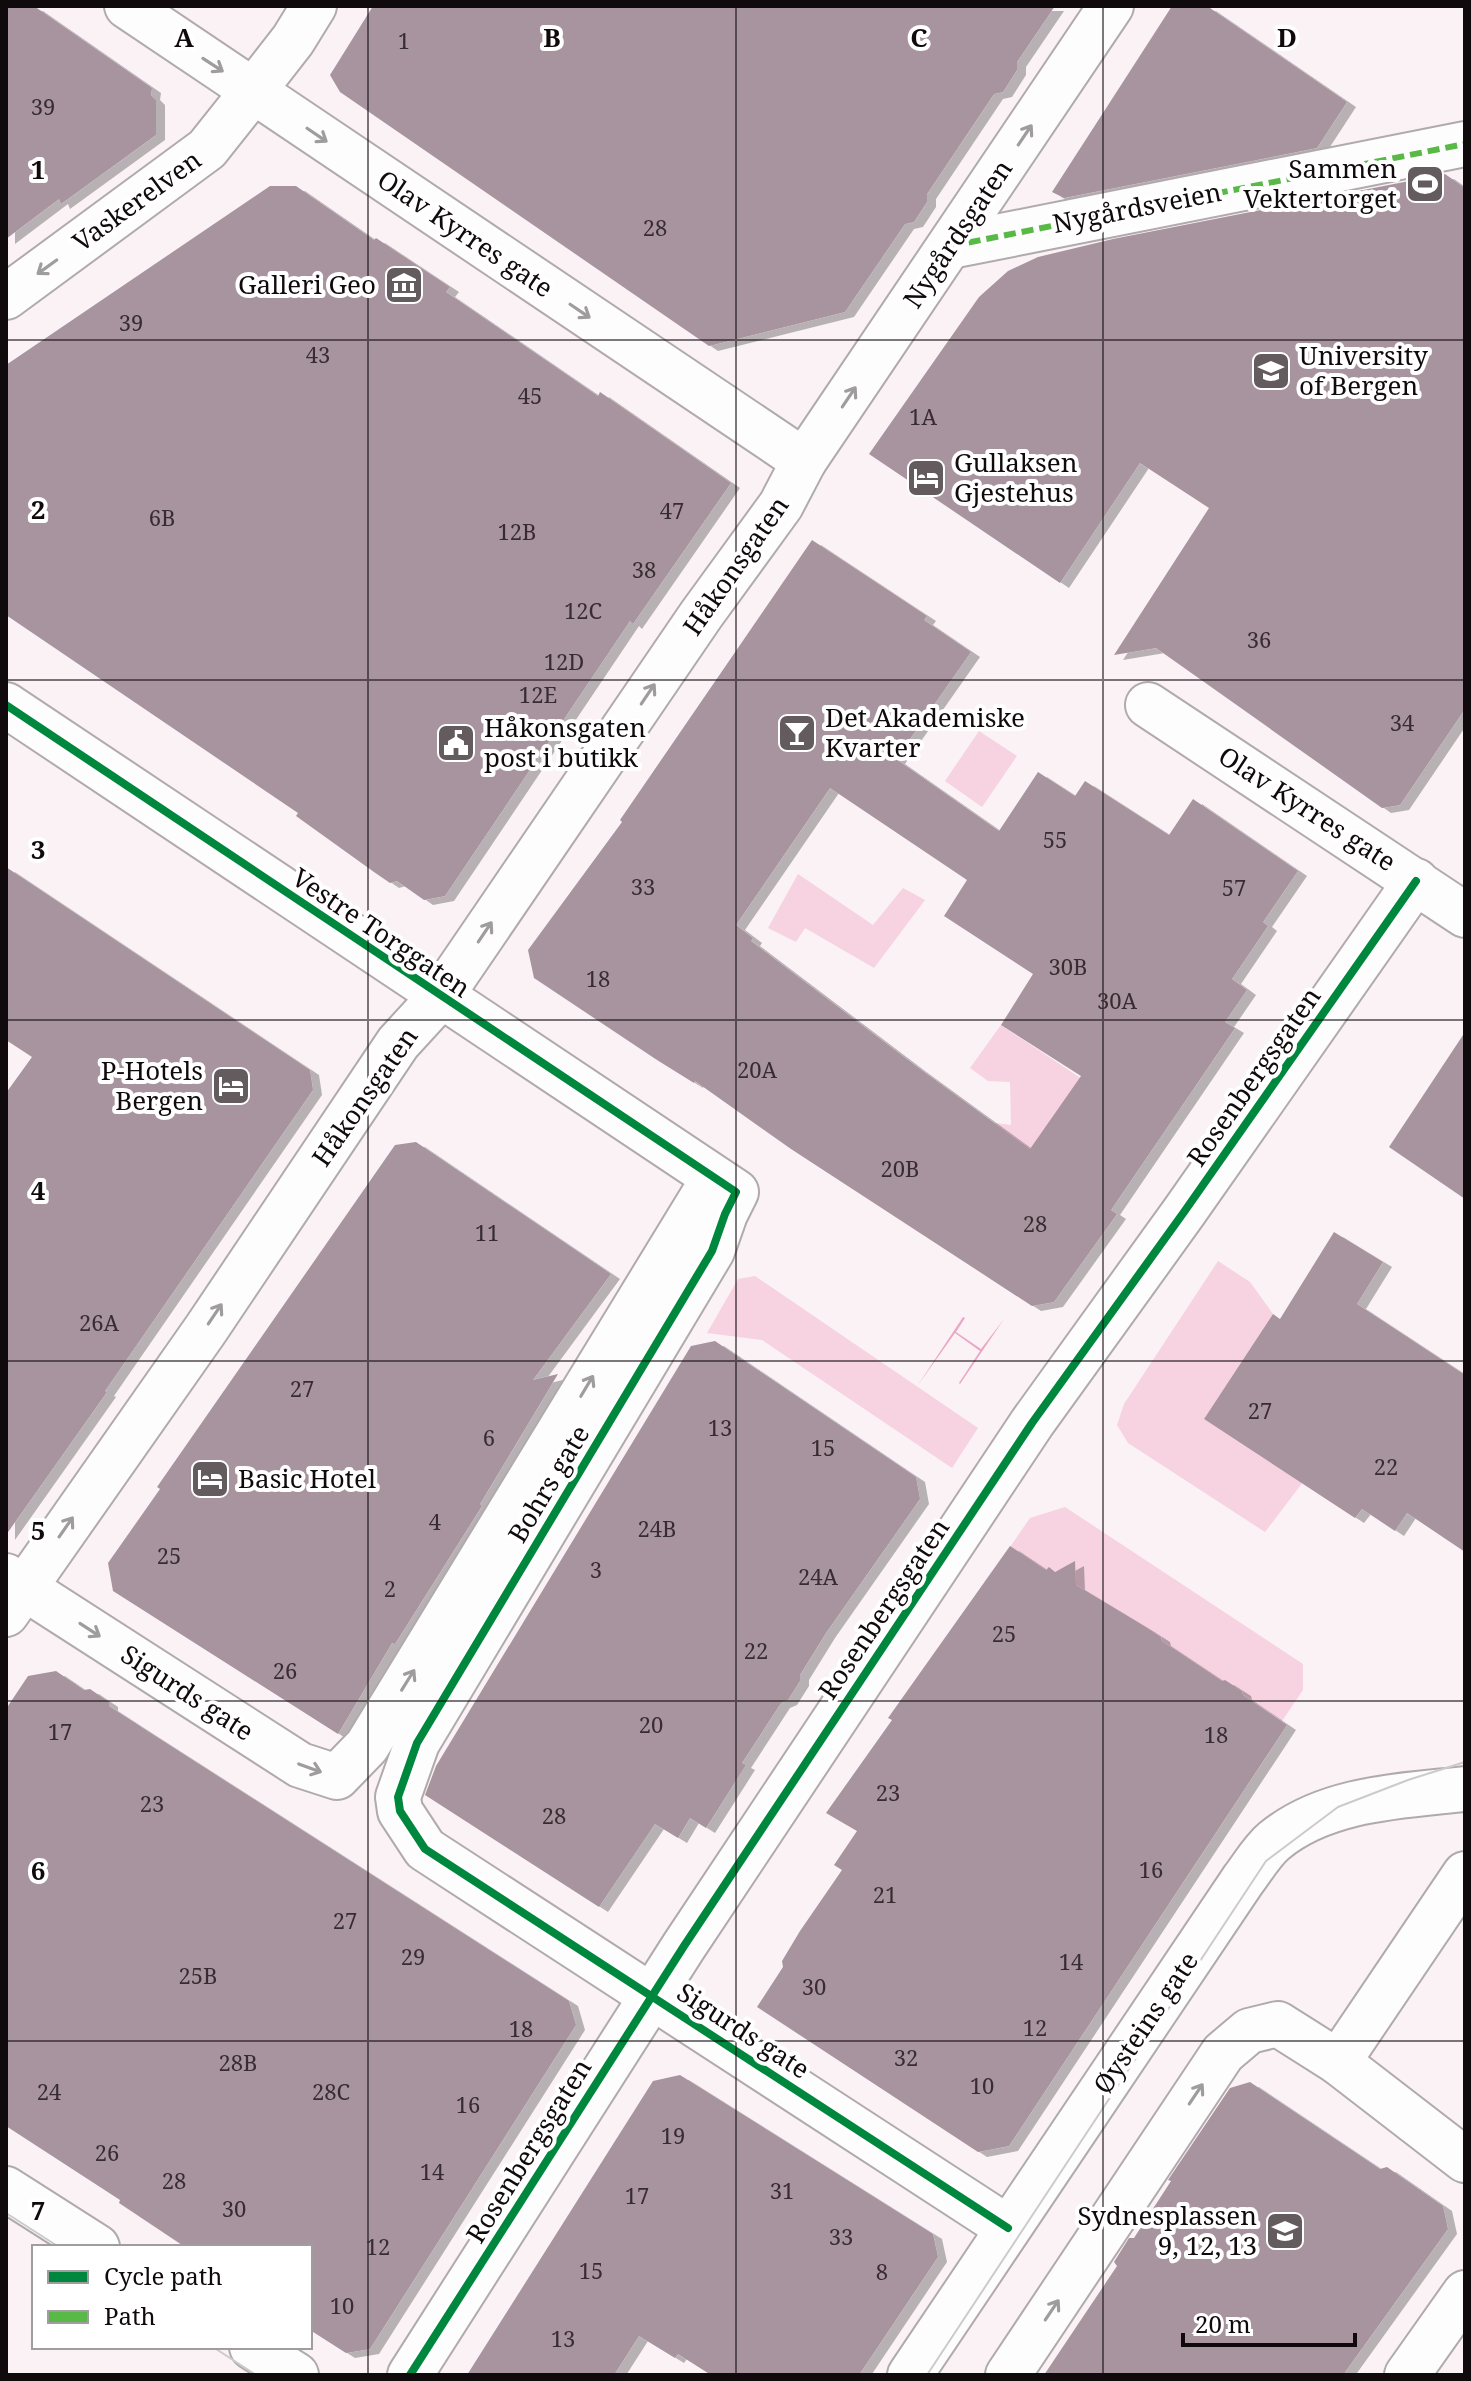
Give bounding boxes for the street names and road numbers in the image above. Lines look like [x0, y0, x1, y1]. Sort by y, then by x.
street label: Vaskerelven [65, 141, 208, 259]
street label: Nygårdsgaten [894, 152, 1020, 315]
street label: Olav Kyrres gate [371, 161, 560, 305]
street label: Nygårdsveien [1049, 173, 1224, 241]
street label: Håkonsgaten [674, 489, 796, 642]
street label: Olav Kyrres gate [1212, 737, 1403, 879]
street label: Vestre Torggaten [285, 859, 478, 1005]
street label: Rosenbergsgaten [1178, 980, 1328, 1173]
street label: Håkonsgaten [303, 1020, 425, 1173]
street label: Bohrs gate [499, 1418, 597, 1549]
street label: Rosenbergsgaten [809, 1511, 957, 1706]
street label: Sigurds gate [114, 1636, 261, 1748]
street label: Øysteins gate [1084, 1944, 1206, 2101]
street label: Sigurds gate [670, 1974, 817, 2086]
street label: Rosenbergsgaten [457, 2051, 599, 2249]

